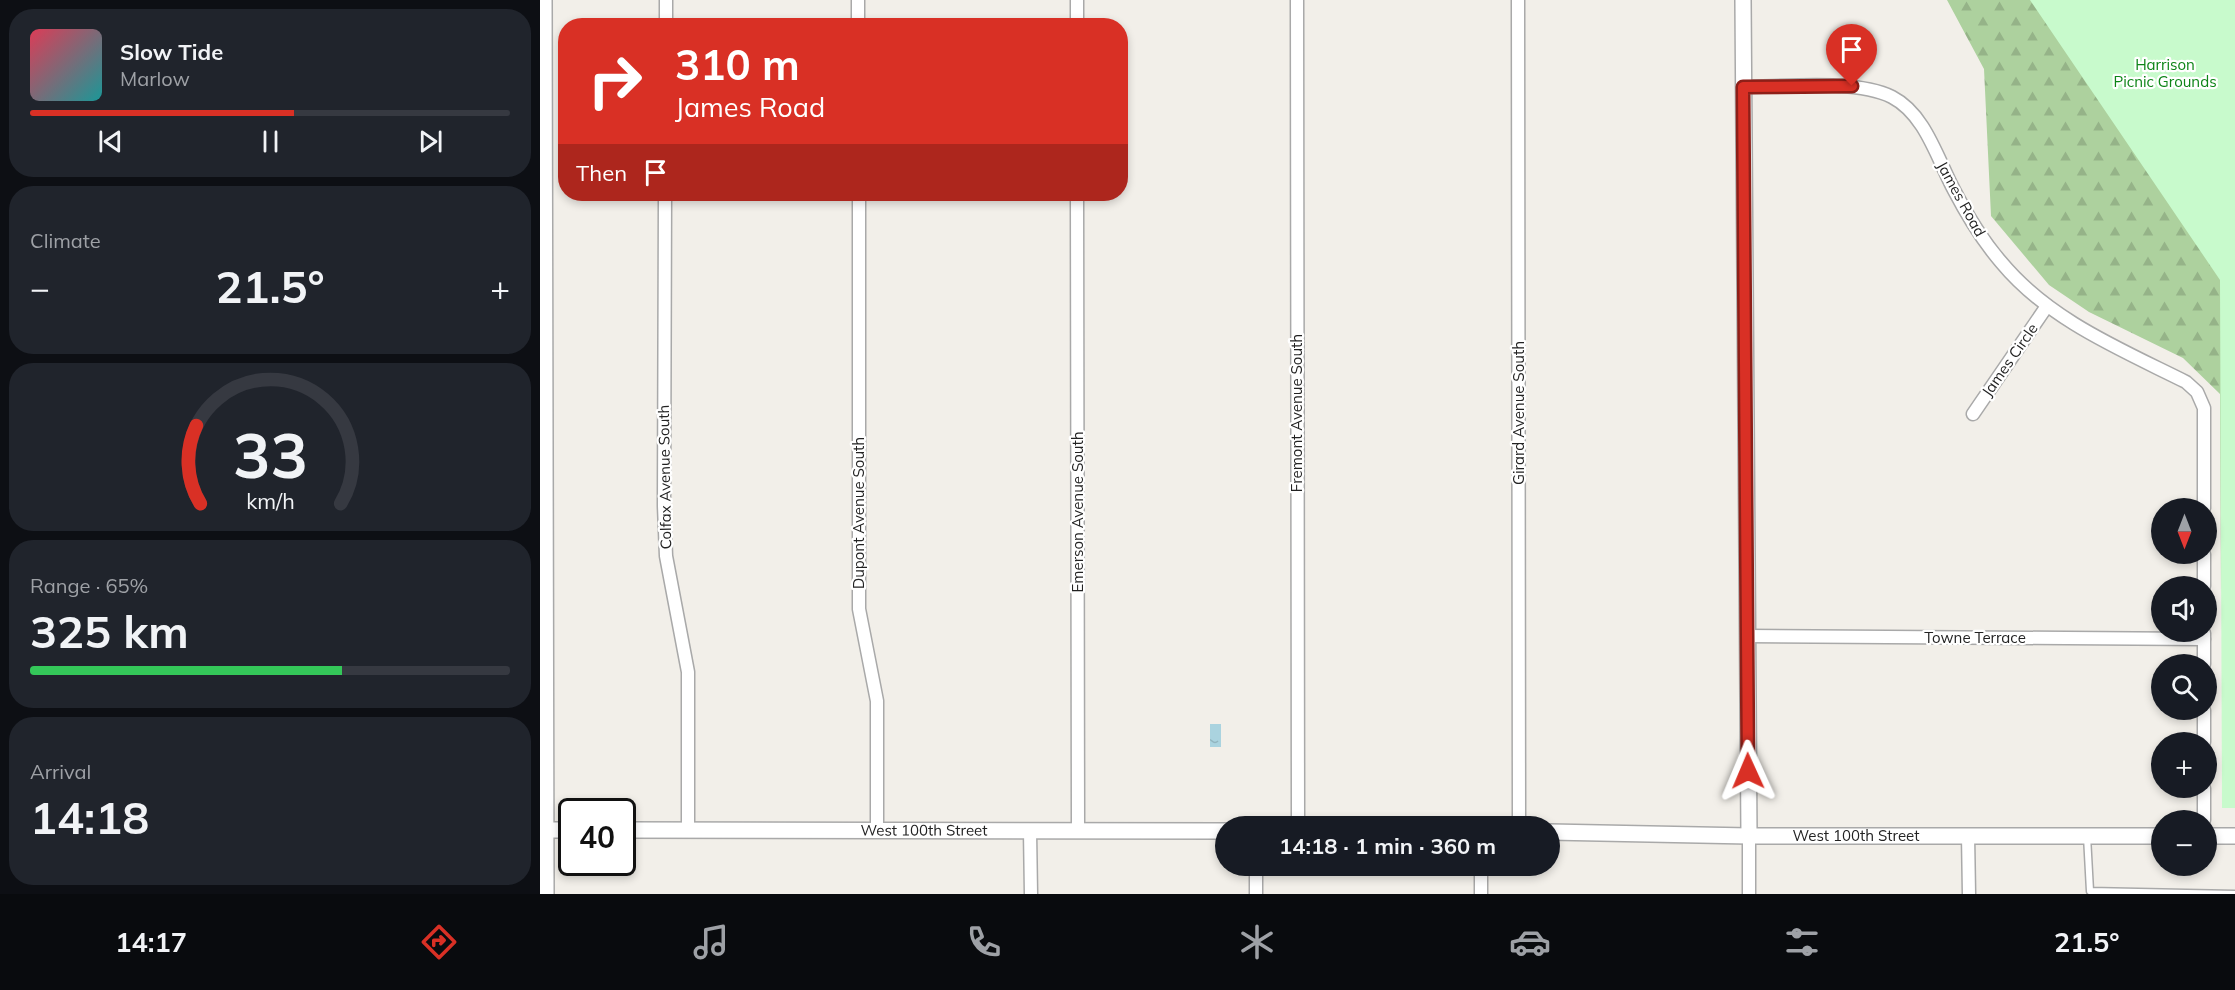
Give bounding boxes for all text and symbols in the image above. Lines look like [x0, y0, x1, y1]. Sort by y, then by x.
pin [1826, 24, 1877, 86]
icon: arrive [1835, 33, 1868, 66]
text: Slow Tide [120, 38, 223, 66]
text: 310 m [675, 38, 800, 91]
icon: right [576, 42, 654, 120]
park label: Harrison Picnic Grounds [2113, 55, 2217, 91]
text: Marlow [120, 66, 190, 91]
text: James Road [675, 90, 825, 124]
icon: previous [94, 125, 127, 158]
icon: pause [254, 125, 287, 158]
icon: next [414, 125, 447, 158]
icon: arrive [639, 156, 672, 189]
street label: James Road [1933, 158, 1990, 240]
text: Then [576, 159, 627, 187]
text: Climate [30, 228, 101, 253]
text: 21.5° [215, 258, 325, 314]
text: − [30, 267, 50, 308]
text: + [490, 267, 510, 308]
street label: James Circle [1977, 319, 2042, 400]
street label: Fremont Avenue South [1287, 334, 1306, 492]
street label: Girard Avenue South [1509, 341, 1528, 485]
street label: Colfax Avenue South [654, 405, 675, 549]
text: 33 [233, 415, 307, 494]
street label: Emerson Avenue South [1068, 432, 1087, 593]
street label: Dupont Avenue South [849, 437, 868, 589]
text: km/h [246, 487, 294, 514]
north arrow [2151, 498, 2217, 564]
map controls [2151, 498, 2217, 876]
text: Range · 65% [30, 573, 148, 598]
button: sound [2151, 576, 2217, 642]
text: 325 km [30, 603, 189, 659]
street label: Towne Terrace [1924, 628, 2026, 647]
button: search [2151, 654, 2217, 720]
button: + [2151, 732, 2217, 798]
position arrow [1716, 739, 1780, 803]
text: Arrival [30, 759, 91, 784]
text: 14:18 [30, 789, 149, 845]
speed limit sign: 40 [558, 798, 636, 876]
button: − [2151, 810, 2217, 876]
street label: West 100th Street [860, 820, 988, 840]
street label: West 100th Street [1792, 826, 1920, 845]
text: 14:18 · 1 min · 360 m [1279, 832, 1496, 860]
icon: directions [418, 921, 460, 963]
icon: music [690, 921, 732, 963]
icon: phone [963, 921, 1005, 963]
icon: climate [1236, 921, 1278, 963]
icon: car [1509, 921, 1551, 963]
icon: filters [1781, 921, 1823, 963]
text: 14:17 [115, 925, 187, 959]
text: 21.5° [2054, 925, 2120, 959]

